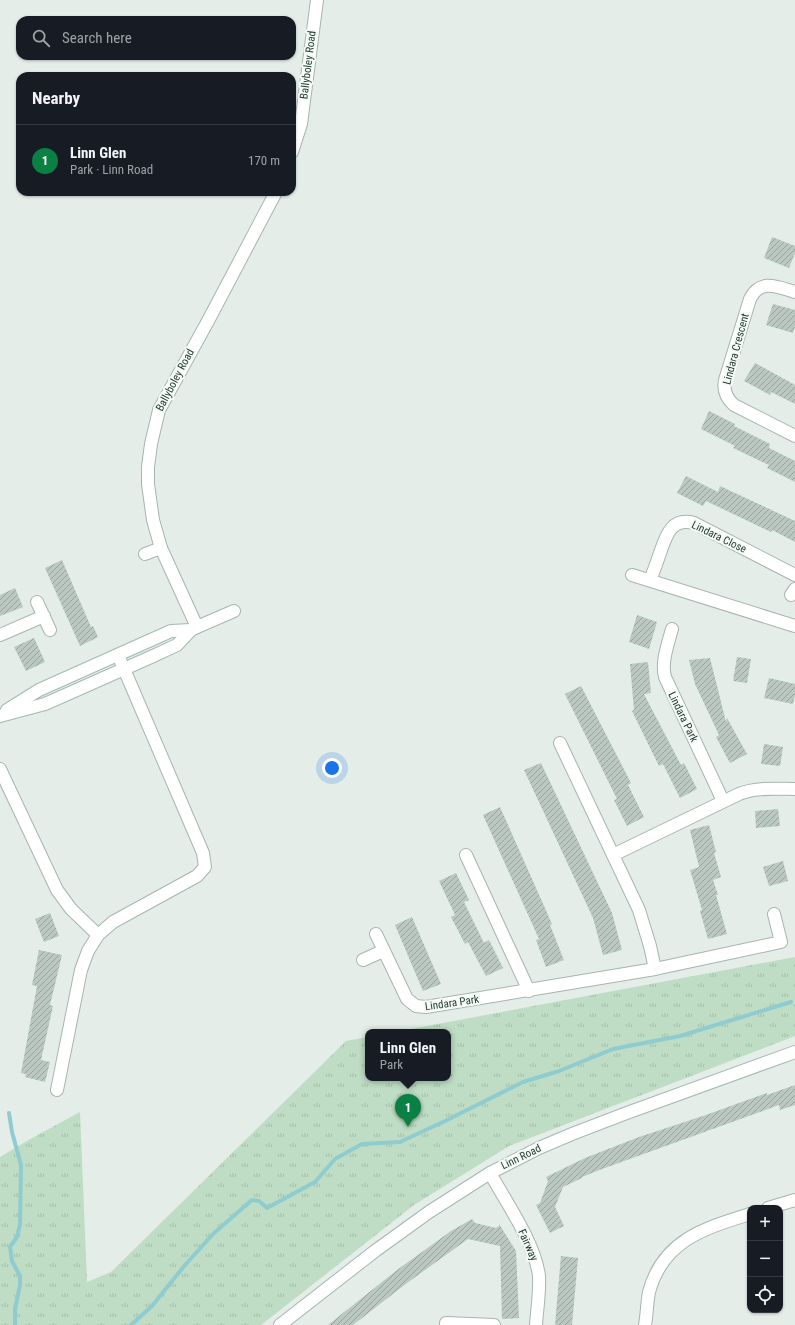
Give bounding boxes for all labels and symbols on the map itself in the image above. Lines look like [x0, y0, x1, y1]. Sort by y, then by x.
street label: Ballyboley Road [297, 30, 319, 100]
street label: Lindara Crescent [720, 312, 752, 386]
street label: Ballyboley Road [153, 347, 197, 413]
street label: Lindara Close [690, 518, 748, 556]
street label: Lindara Park [665, 690, 701, 744]
your location [322, 758, 342, 778]
street label: Lindara Park [424, 993, 480, 1013]
pin: 1 [395, 1094, 421, 1127]
street label: Linn Road [499, 1142, 543, 1172]
street label: Fairway [515, 1227, 541, 1263]

